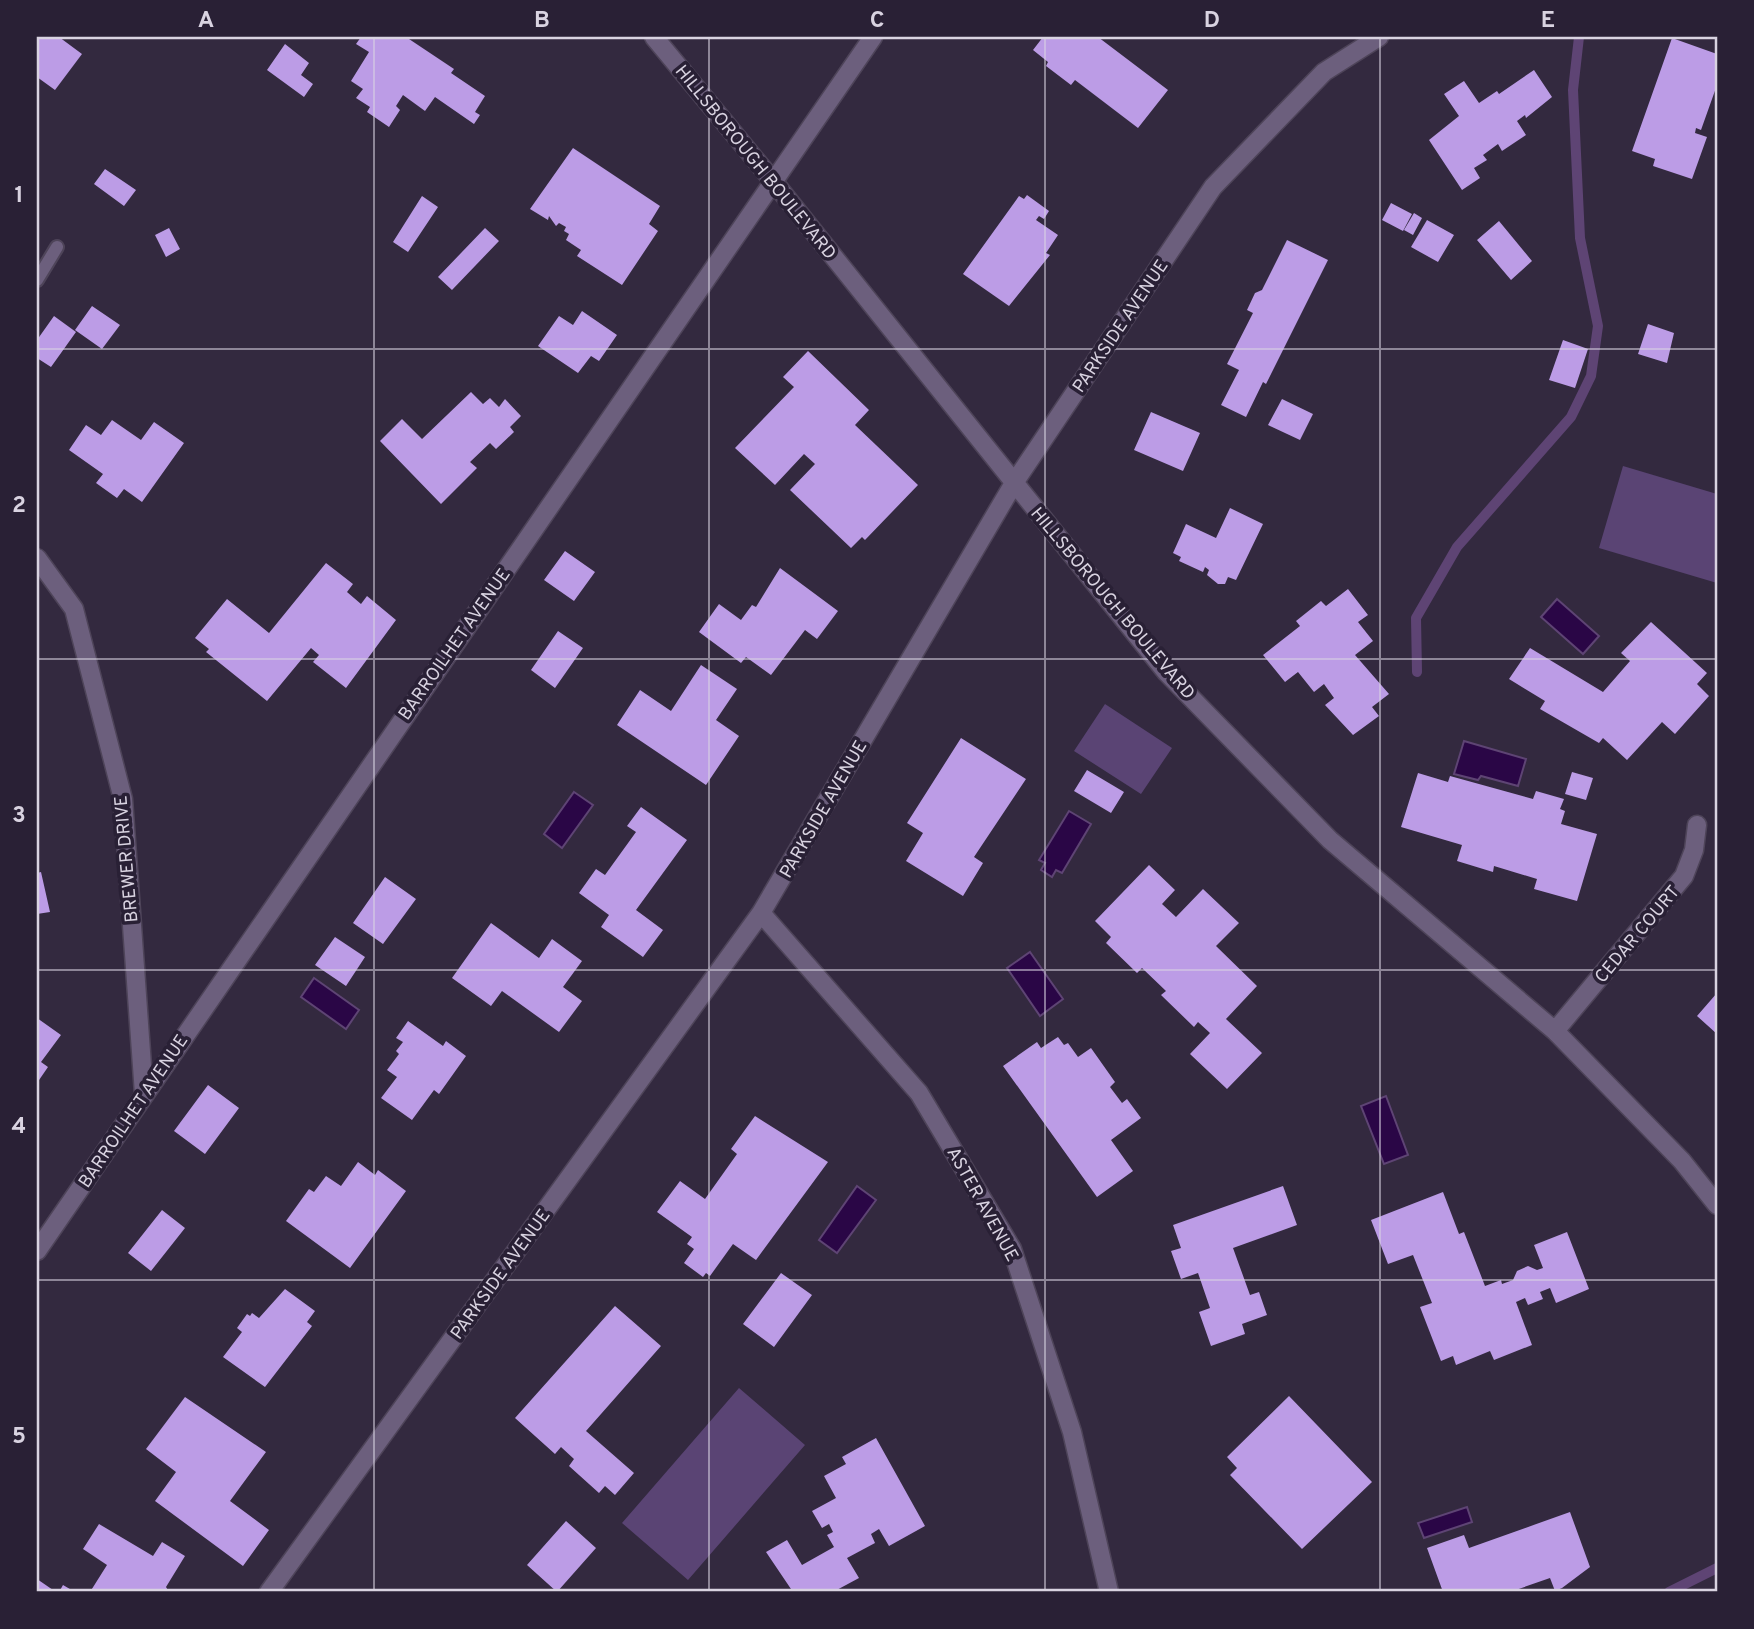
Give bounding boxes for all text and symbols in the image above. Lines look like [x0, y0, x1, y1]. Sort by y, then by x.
text: A [198, 7, 214, 36]
text: B [534, 7, 550, 36]
text: C [870, 7, 884, 36]
text: D [1204, 7, 1220, 36]
text: E [1541, 7, 1555, 36]
street label: HILLSBOROUGH BOULEVARD [669, 61, 841, 265]
text: 1 [14, 182, 24, 211]
street label: PARKSIDE AVENUE [1068, 256, 1174, 398]
text: 2 [12, 492, 26, 521]
street label: HILLSBOROUGH BOULEVARD [1025, 503, 1199, 705]
street label: BARROILHET AVENUE [394, 564, 516, 725]
street label: PARKSIDE AVENUE [775, 737, 873, 883]
street label: BREWER DRIVE [110, 794, 145, 923]
text: 3 [12, 802, 26, 831]
street label: CEDAR COURT [1591, 881, 1686, 989]
street label: BARROILHET AVENUE [74, 1031, 194, 1193]
text: 4 [12, 1113, 26, 1142]
street label: ASTER AVENUE [941, 1143, 1023, 1266]
street label: PARKSIDE AVENUE [446, 1205, 556, 1345]
text: 5 [12, 1423, 26, 1452]

